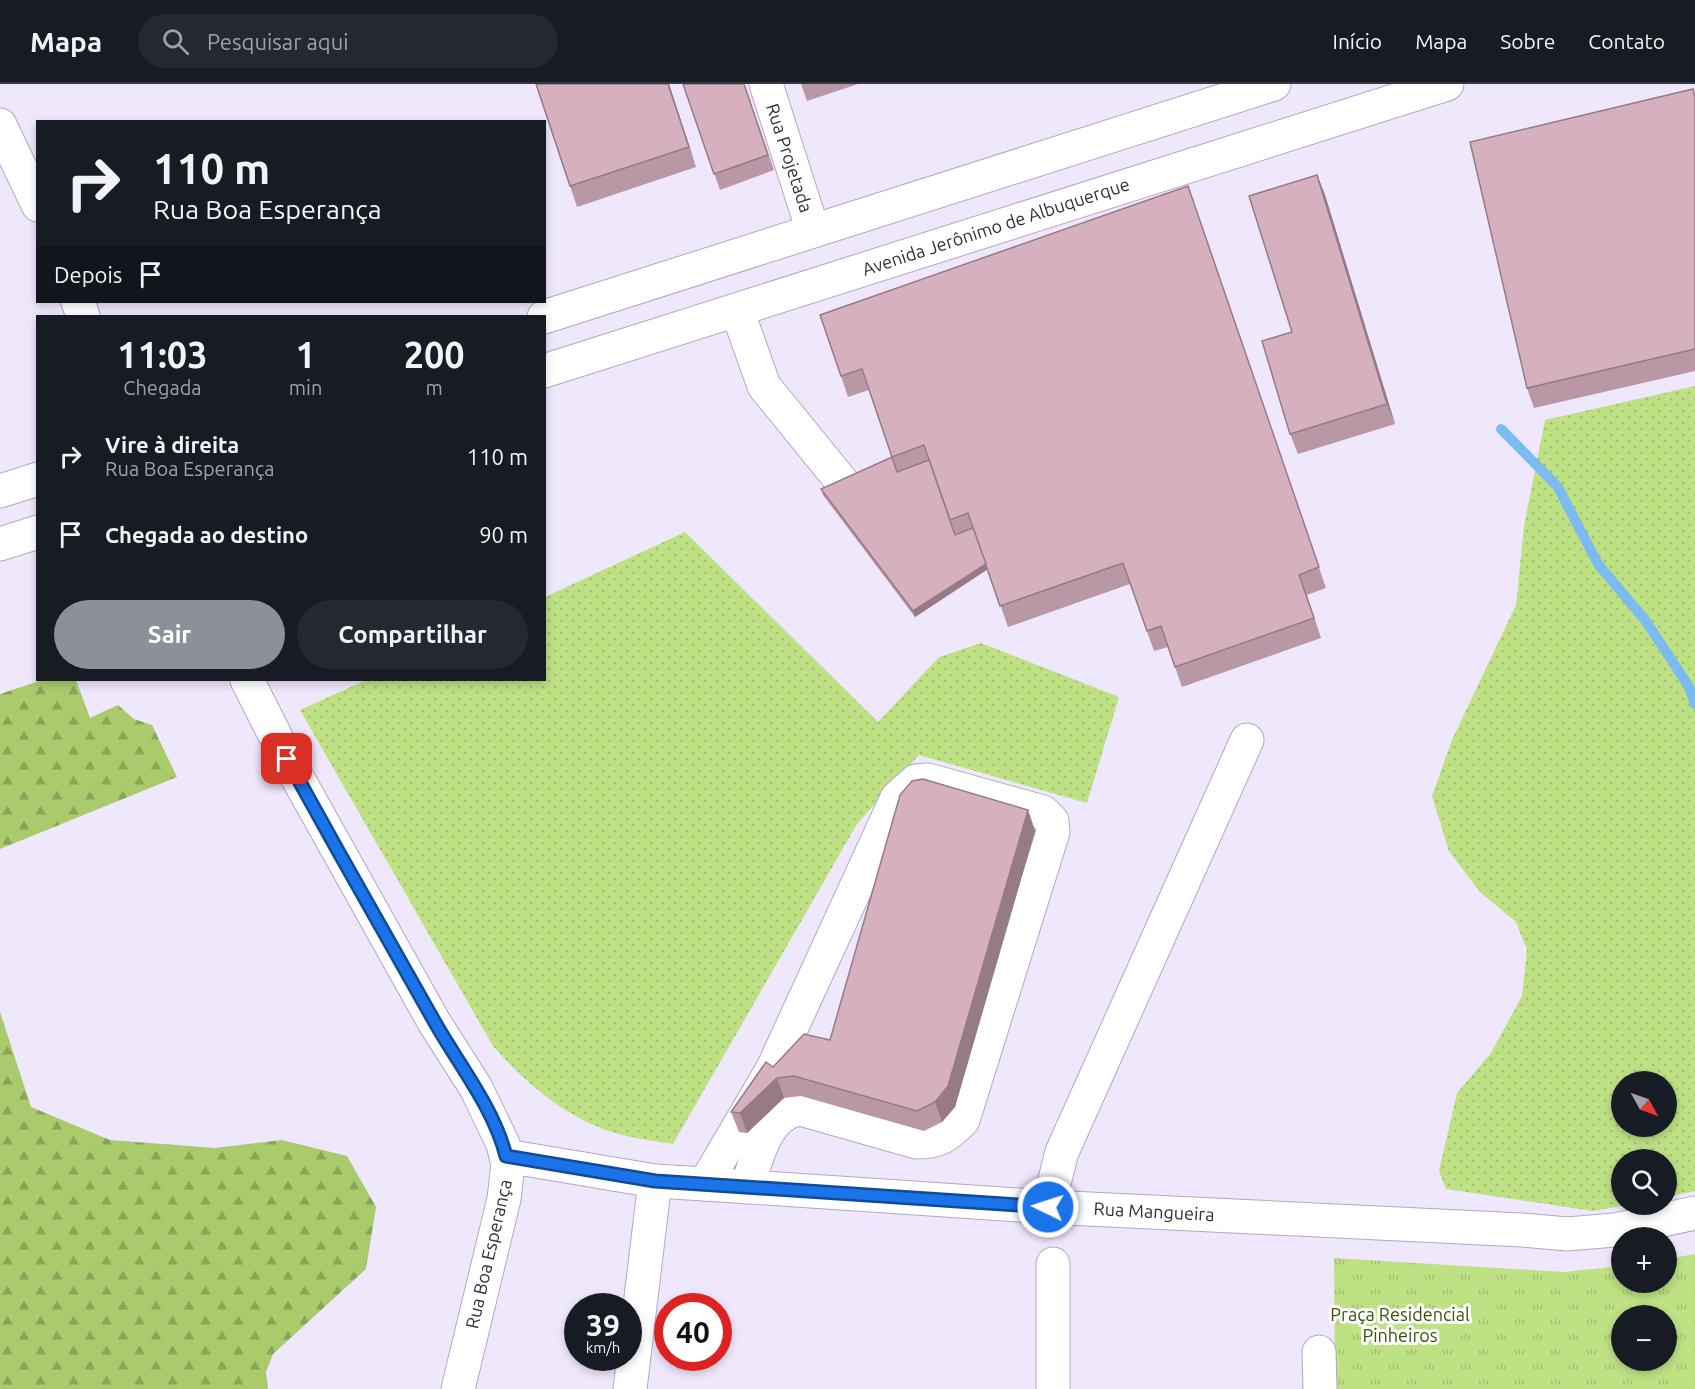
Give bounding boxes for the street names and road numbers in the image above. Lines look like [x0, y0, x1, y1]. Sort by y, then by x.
street label: Rua Projetada [763, 101, 817, 215]
street label: Avenida Jerônimo de Albuquerque [860, 173, 1132, 279]
street label: Rua Boa Esperança [461, 1177, 515, 1330]
street label: Rua Mangueira [1093, 1198, 1215, 1224]

